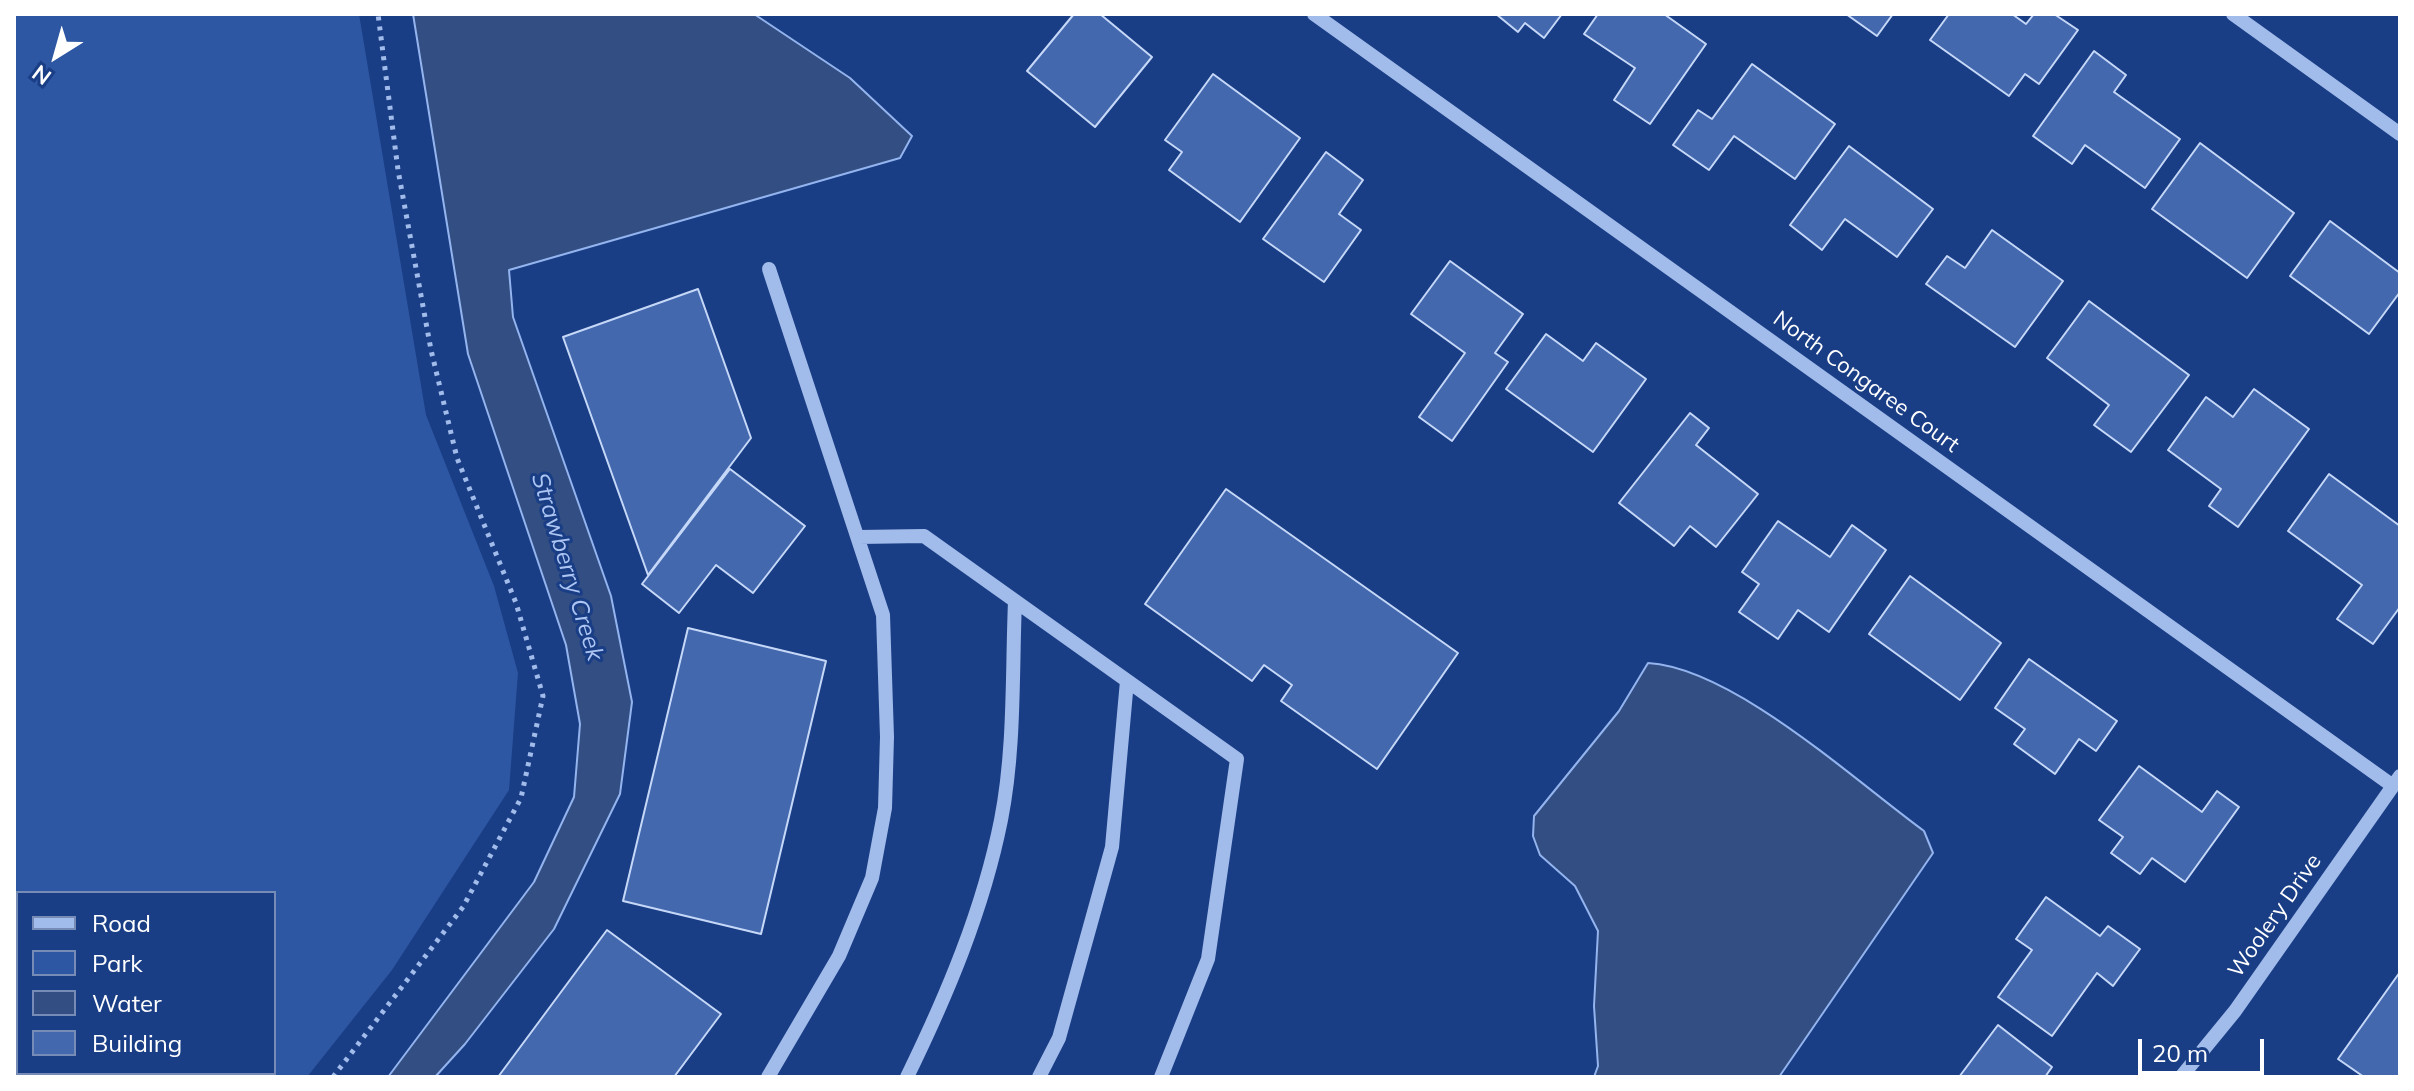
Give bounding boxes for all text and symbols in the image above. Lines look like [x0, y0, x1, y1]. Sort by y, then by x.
north arrow [16, 16, 96, 96]
text: N [26, 59, 57, 91]
street label: North Congaree Court [1768, 306, 1964, 458]
water label: Strawberry Creek [525, 470, 609, 664]
street label: Woolery Drive [2223, 849, 2327, 983]
legend [16, 891, 276, 1075]
text: Road [92, 908, 151, 938]
text: Park [92, 948, 143, 978]
text: Water [92, 988, 162, 1018]
scale bar [2142, 1023, 2268, 1073]
text: Building [92, 1028, 182, 1058]
text: 20 m [2152, 1038, 2208, 1068]

